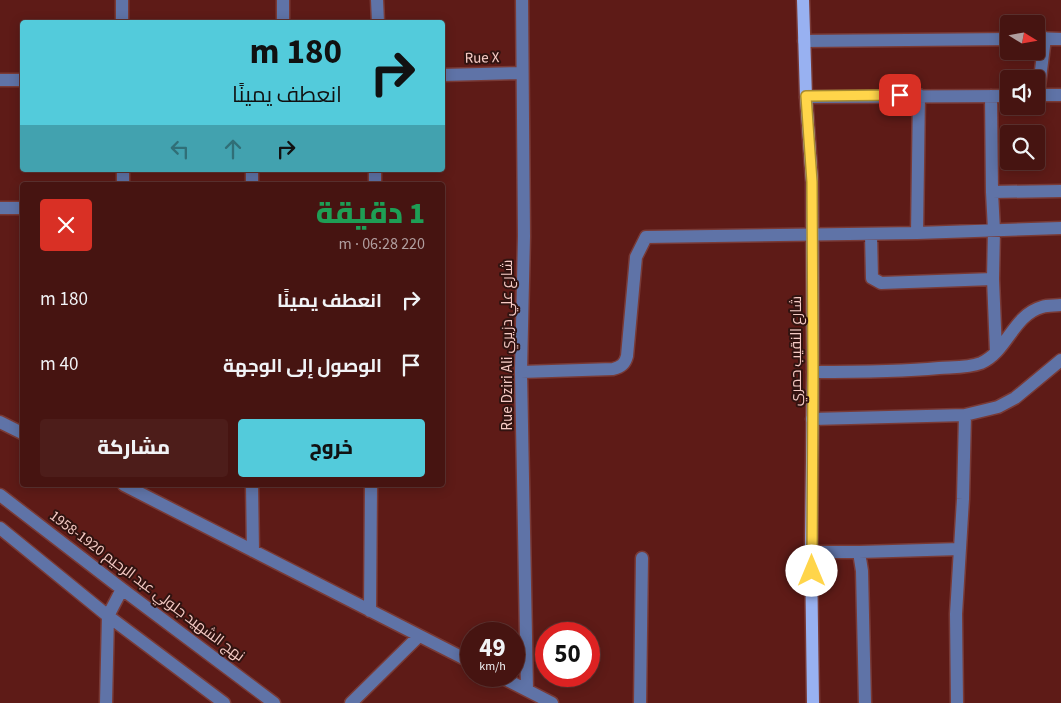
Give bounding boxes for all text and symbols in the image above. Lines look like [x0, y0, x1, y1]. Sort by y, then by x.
north arrow [1000, 15, 1045, 60]
map controls [1000, 15, 1045, 170]
text: 180 m [250, 27, 342, 77]
icon: right [360, 40, 425, 105]
street label: Rue X [464, 47, 500, 69]
button: sound [1000, 70, 1045, 115]
pin [879, 74, 921, 116]
text: انعطف يمينًا [232, 79, 342, 111]
icon: arrive [886, 81, 914, 109]
button: search [1000, 125, 1045, 170]
icon: left [166, 135, 194, 163]
icon: ahead [219, 135, 247, 163]
icon: right [272, 135, 300, 163]
text: 1 دقيقة [316, 192, 425, 235]
button: close [40, 199, 92, 251]
text: 220 m · 06:28 [338, 233, 425, 255]
street label: Rue Dziri Ali شارع علي دزيري [497, 260, 519, 430]
text: 180 m [40, 286, 88, 313]
icon: right [397, 286, 425, 314]
text: انعطف يمينًا [277, 288, 382, 315]
street label: شارع النقيب حمري [786, 296, 808, 406]
text: 40 m [40, 351, 78, 378]
icon: arrive [397, 351, 425, 379]
text: الوصول إلى الوجهة [223, 353, 382, 380]
button: مشاركة [40, 419, 228, 477]
button: خروج [238, 419, 425, 477]
street label: نهج الشهيد جلولي عبد الرحيم 1920-1958 [44, 506, 249, 667]
position arrow [785, 544, 837, 596]
speed limit sign: 50 [535, 622, 600, 687]
text: 49 [479, 630, 506, 666]
text: km/h [479, 658, 506, 675]

